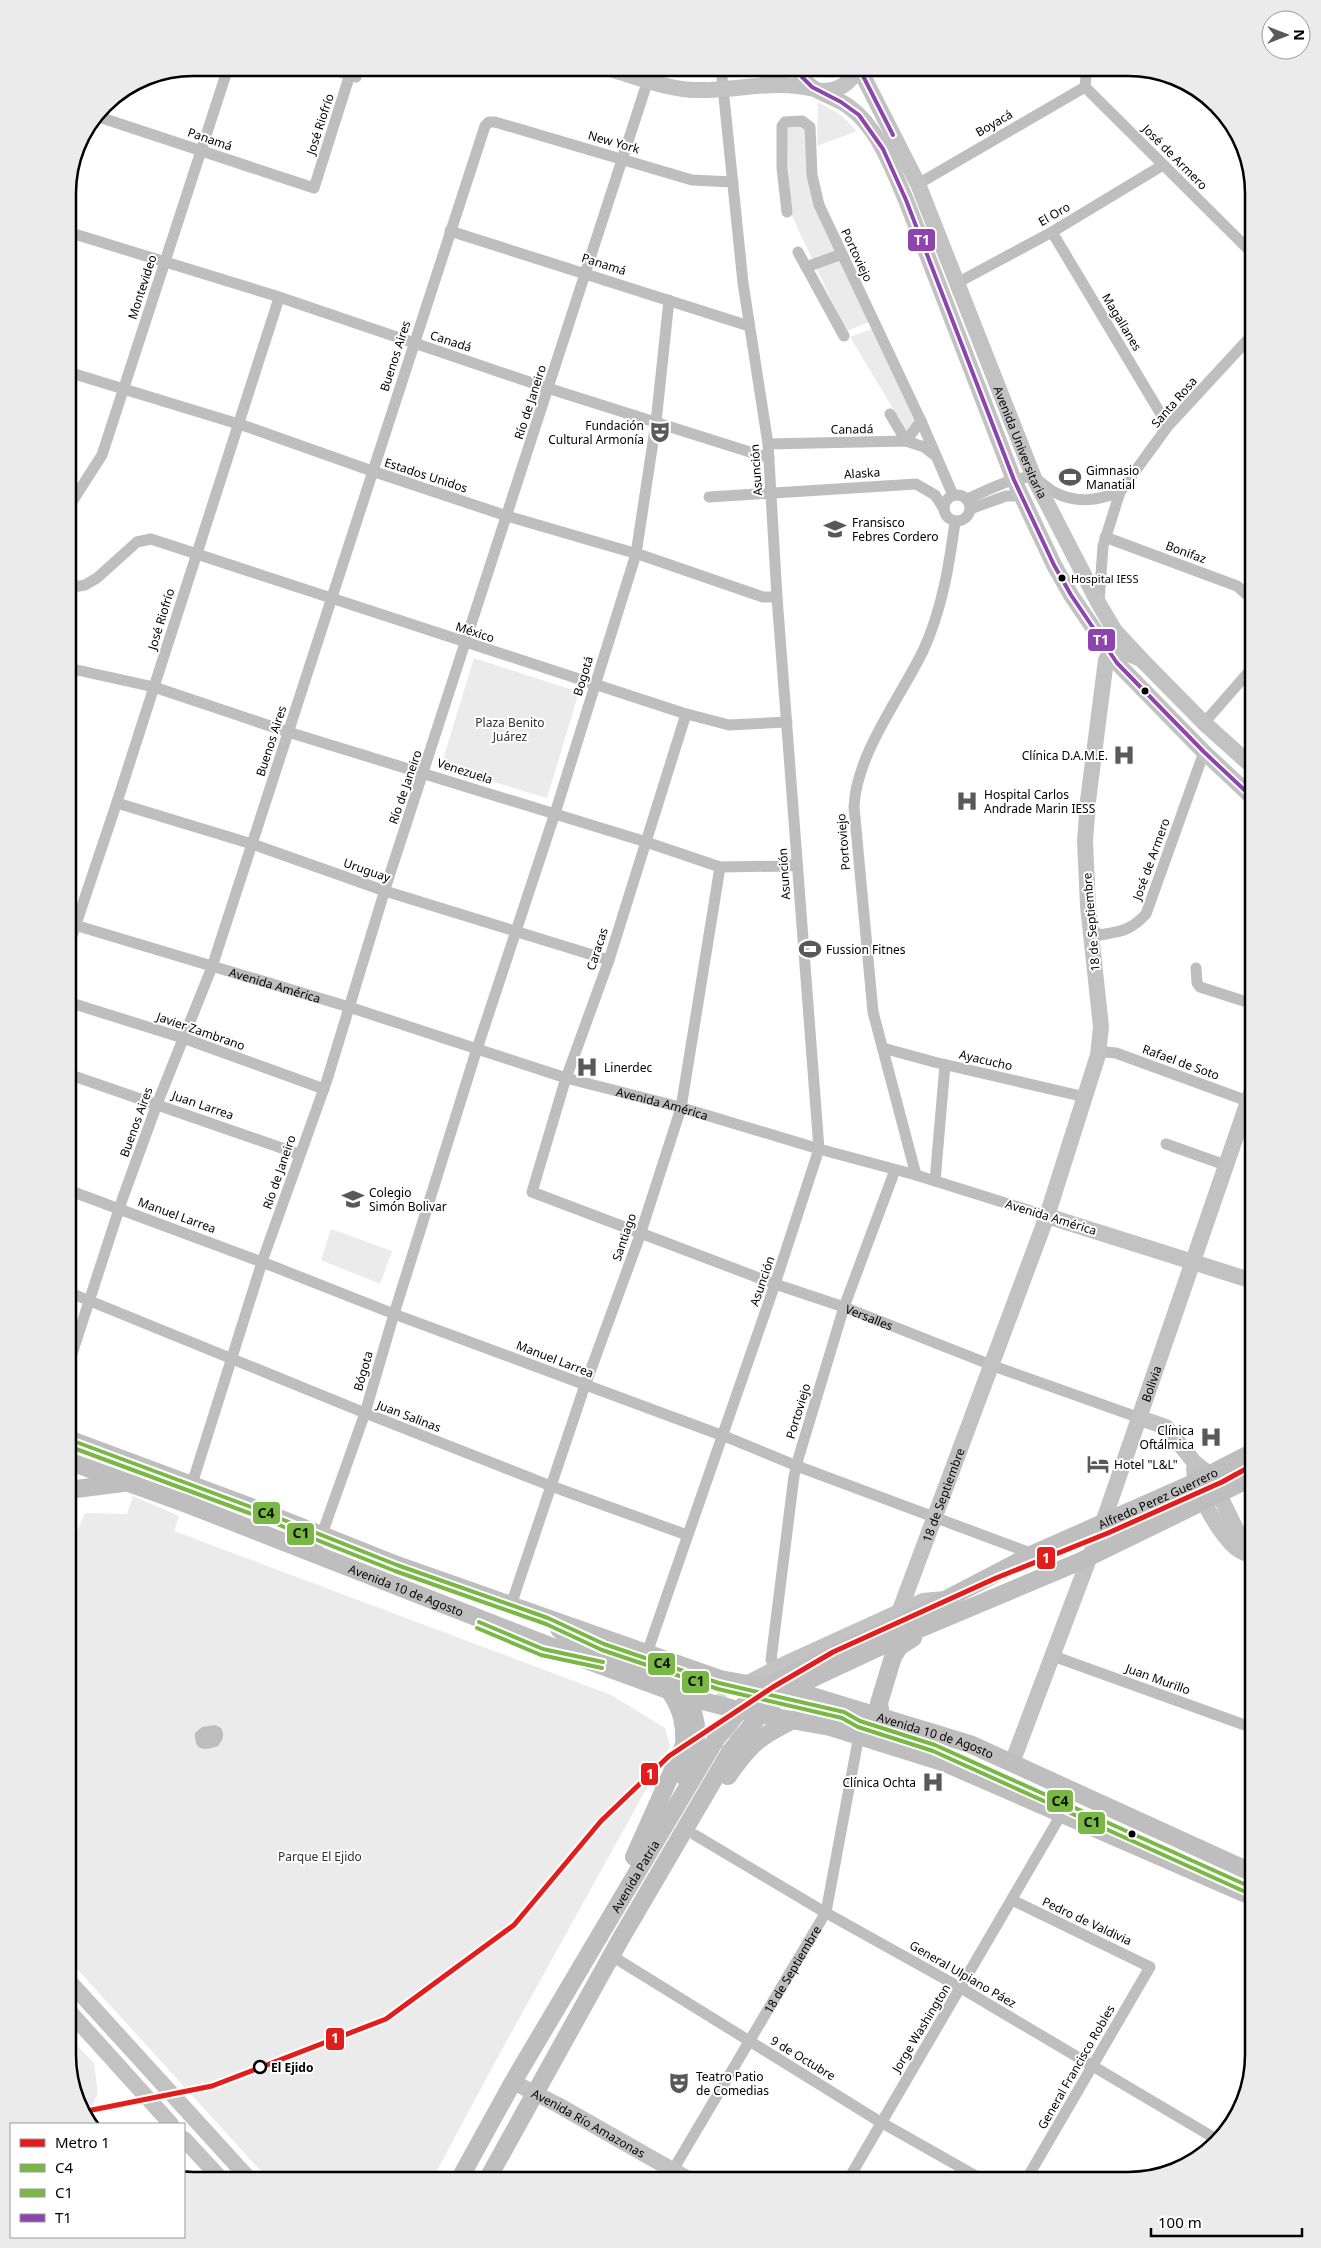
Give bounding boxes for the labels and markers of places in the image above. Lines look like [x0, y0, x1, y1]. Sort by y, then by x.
place label: Fundación Cultural Armonía [548, 417, 644, 448]
theatre icon: Fundación Cultural Armonía [647, 419, 673, 445]
place label: Gimnasio Manatial [1086, 462, 1139, 493]
sports icon: Gimnasio Manatial [1057, 464, 1083, 490]
place label: Fransisco Febres Cordero [852, 514, 938, 545]
school or university icon: Fransisco Febres Cordero [822, 516, 848, 542]
place label: Hospital IESS [1071, 571, 1138, 586]
marker: Hospital IESS [1057, 573, 1067, 583]
unlabelled marker [1140, 686, 1150, 696]
hospital icon: Clínica D.A.M.E. [1111, 742, 1137, 768]
place label: Clínica D.A.M.E. [1022, 747, 1108, 764]
place label: Hospital Carlos Andrade Marin IESS [984, 786, 1096, 817]
hospital icon: Hospital Carlos Andrade Marin IESS [954, 788, 980, 814]
sports icon: Fussion Fitnes [797, 936, 823, 962]
place label: Fussion Fitnes [826, 941, 906, 958]
hospital icon: Linerdec [574, 1054, 600, 1080]
place label: Linerdec [604, 1059, 652, 1076]
place label: Colegio Simón Bolivar [369, 1184, 447, 1215]
school or university icon: Colegio Simón Bolivar [340, 1186, 366, 1212]
place label: Clínica Oftálmica [1140, 1422, 1194, 1453]
hospital icon: Clínica Oftálmica [1198, 1424, 1224, 1450]
hotel icon: Hotel "L&L" [1085, 1451, 1111, 1477]
place label: Hotel "L&L" [1114, 1456, 1178, 1473]
hospital icon: Clínica Ochta [920, 1769, 946, 1795]
place label: Clínica Ochta [842, 1774, 916, 1791]
unlabelled marker [1127, 1829, 1137, 1839]
place label: El Ejido [271, 2059, 313, 2076]
marker: El Ejido [253, 2060, 267, 2074]
place label: Teatro Patio de Comedias [696, 2068, 769, 2099]
theatre icon: Teatro Patio de Comedias [666, 2070, 692, 2096]

